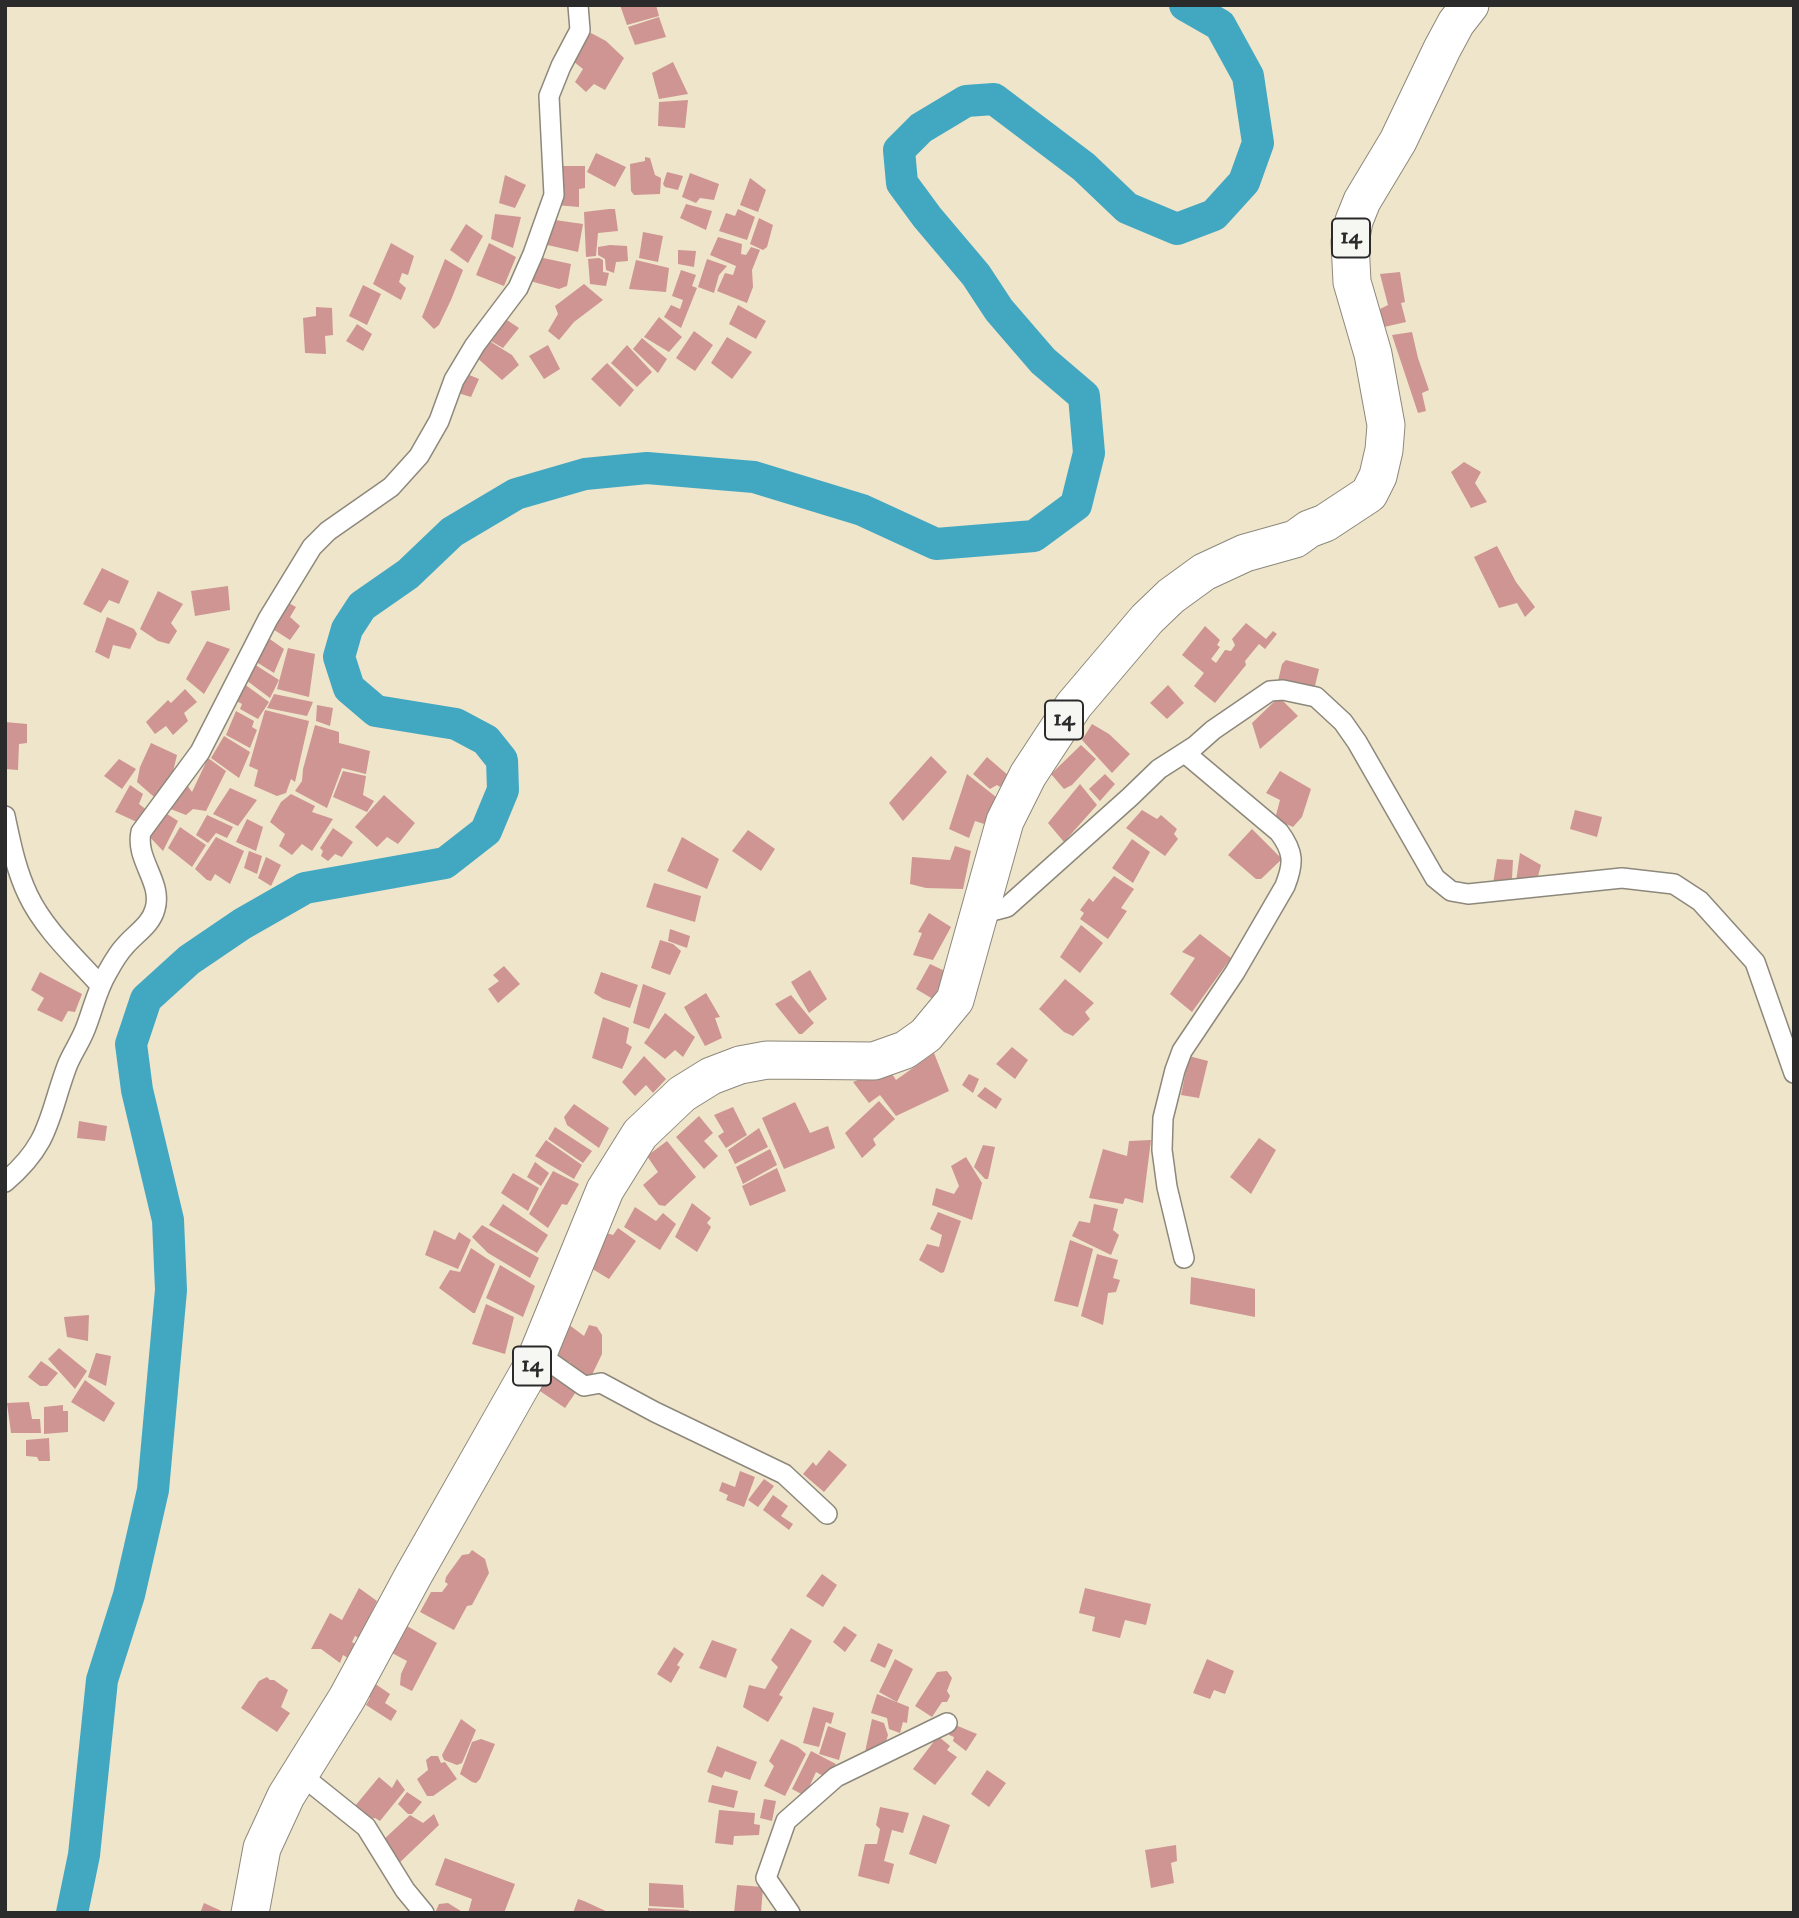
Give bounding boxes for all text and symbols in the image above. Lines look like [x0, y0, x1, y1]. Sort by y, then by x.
road number: 14 [1332, 218, 1370, 258]
road number: 14 [1045, 700, 1083, 740]
road number: 14 [513, 1346, 551, 1386]

